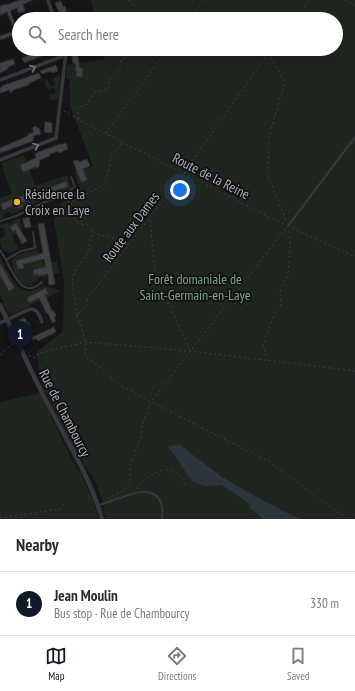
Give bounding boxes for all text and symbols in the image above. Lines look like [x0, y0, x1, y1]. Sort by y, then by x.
search box [12, 12, 343, 56]
icon: search [26, 23, 48, 45]
text: Search here [58, 25, 119, 44]
one-way arrow [29, 64, 36, 72]
one-way arrow [33, 142, 40, 150]
street label: Route de la Reine [169, 149, 253, 203]
your location [170, 180, 190, 200]
place label: Résidence la Croix en Laye [25, 185, 90, 219]
street label: Route aux Dames [99, 188, 163, 266]
marker: Résidence la Croix en Laye [12, 197, 22, 207]
park label: Forêt domaniale de Saint-Germain-en-Laye [139, 270, 251, 304]
pin: 1 [7, 321, 33, 354]
street label: Rue de Chambourcy [35, 366, 95, 460]
text: Nearby [16, 534, 59, 556]
text: Jean Moulin [54, 586, 118, 605]
text: 1 [26, 595, 32, 612]
text: 330 m [310, 595, 339, 612]
text: Bus stop · Rue de Chambourcy [54, 605, 189, 622]
tab: Map [45, 645, 67, 683]
tab: Directions [158, 645, 196, 683]
tab: Saved [287, 645, 310, 683]

